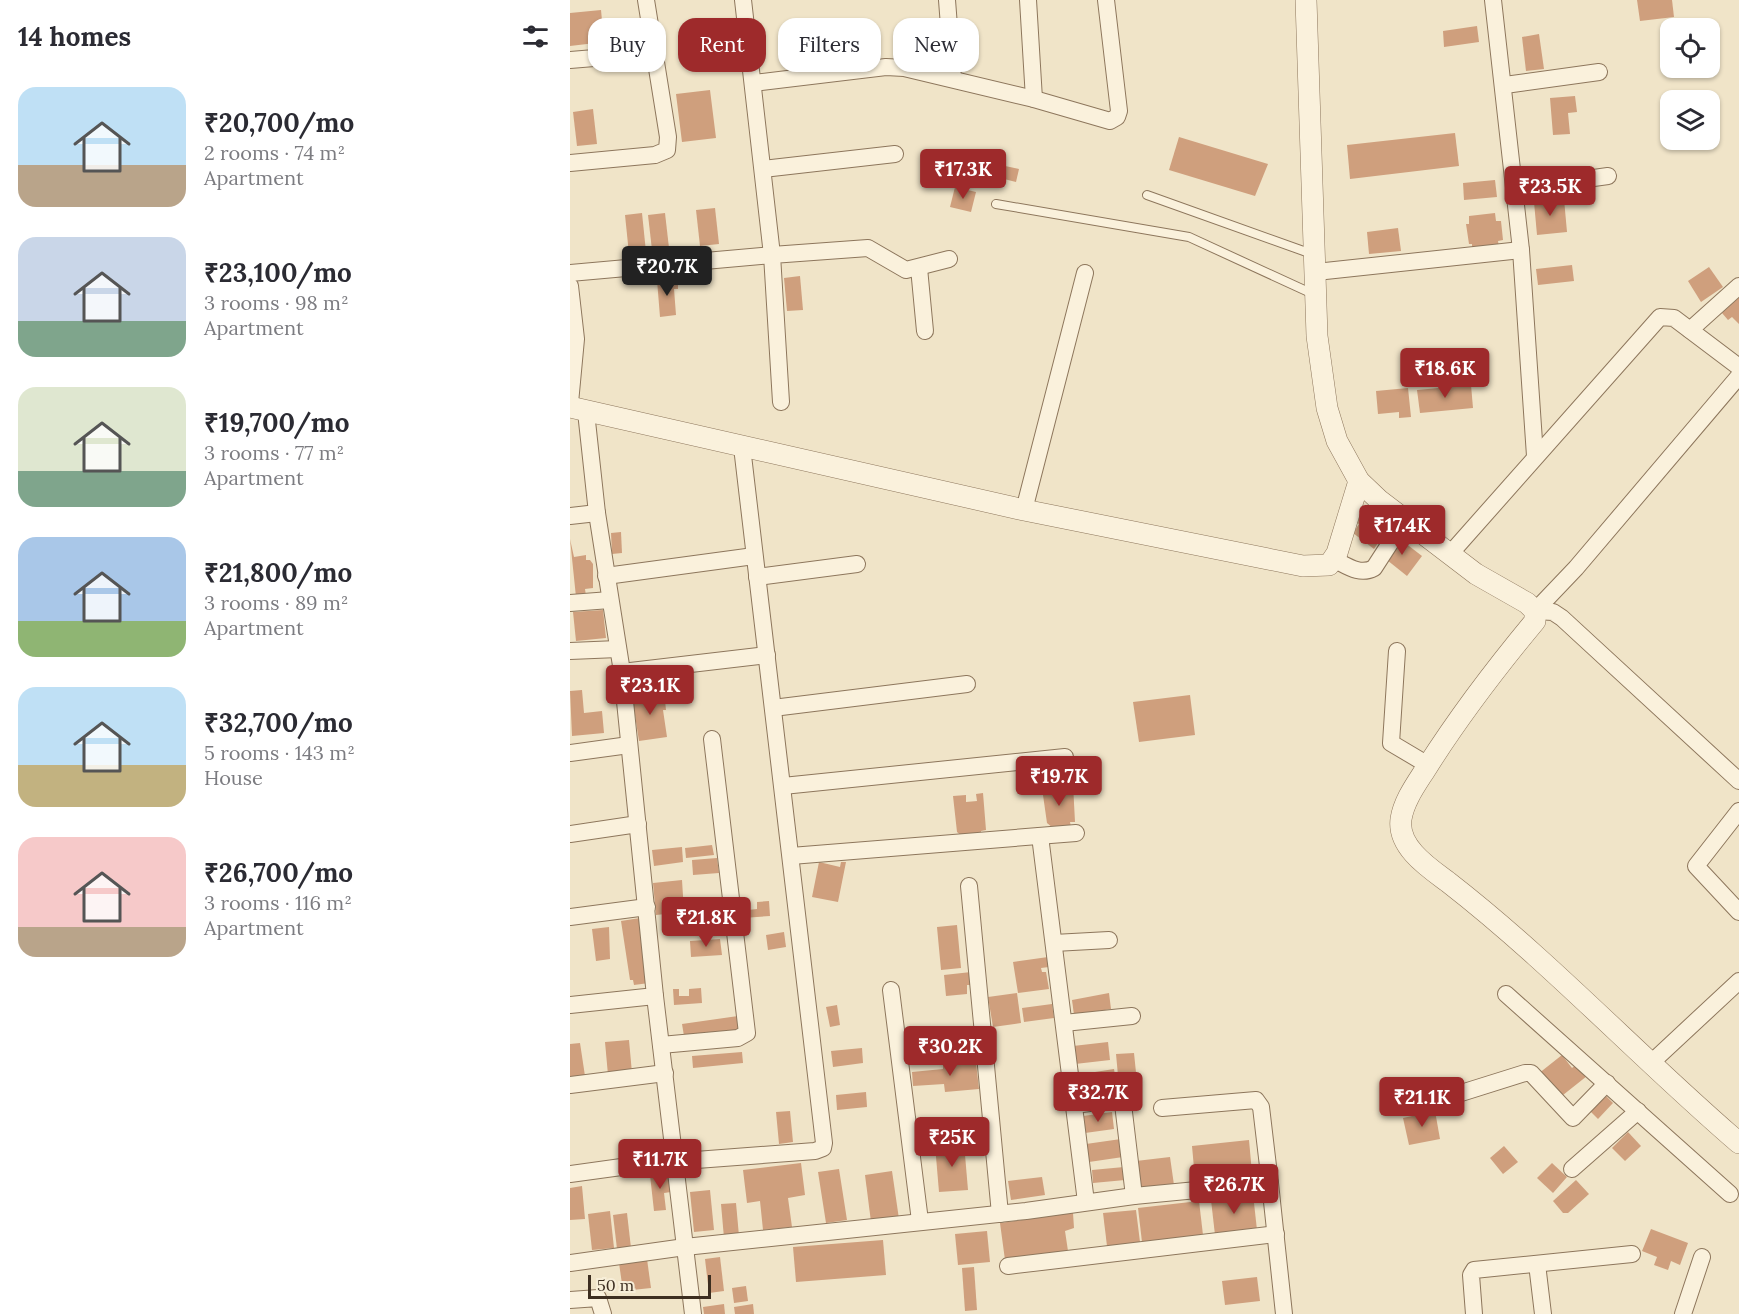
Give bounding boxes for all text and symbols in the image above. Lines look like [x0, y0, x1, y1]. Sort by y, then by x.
chip: Buy [588, 18, 666, 72]
chip: Rent [678, 18, 766, 72]
chip: Filters [778, 18, 881, 72]
chip: New [893, 18, 979, 72]
map controls [1660, 18, 1720, 150]
button: locate [1660, 18, 1720, 78]
text: 14 homes [18, 20, 131, 53]
icon: filters [519, 20, 552, 53]
button: layers [1660, 90, 1720, 150]
text: ₹20,700/mo [204, 106, 354, 139]
icon: home [66, 111, 138, 183]
text: 2 rooms · 74 m² [204, 140, 345, 165]
pin: ₹17.3K [914, 149, 1012, 200]
text: ₹17.3K [934, 156, 992, 181]
text: Apartment [204, 165, 304, 190]
pin: ₹23.5K [1501, 166, 1599, 217]
text: ₹23.5K [1519, 173, 1582, 198]
pin: ₹20.7K [618, 246, 716, 297]
text: ₹20.7K [636, 253, 698, 278]
text: ₹23,100/mo [204, 256, 352, 289]
icon: home [66, 261, 138, 333]
text: 3 rooms · 98 m² [204, 290, 349, 315]
text: Apartment [204, 315, 304, 340]
pin: ₹18.6K [1396, 348, 1494, 399]
text: ₹18.6K [1414, 355, 1476, 380]
text: ₹19,700/mo [204, 406, 349, 439]
icon: home [66, 411, 138, 483]
text: 3 rooms · 77 m² [204, 440, 344, 465]
text: Apartment [204, 465, 304, 490]
pin: ₹17.4K [1353, 505, 1451, 556]
text: ₹17.4K [1373, 512, 1431, 537]
text: ₹21,800/mo [204, 556, 352, 589]
icon: home [66, 561, 138, 633]
text: 3 rooms · 89 m² [204, 590, 348, 615]
text: Apartment [204, 615, 304, 640]
pin: ₹23.1K [601, 665, 699, 716]
text: ₹23.1K [620, 672, 680, 697]
text: ₹32,700/mo [204, 706, 353, 739]
icon: home [66, 711, 138, 783]
text: 5 rooms · 143 m² [204, 740, 355, 765]
pin: ₹19.7K [1010, 756, 1108, 807]
text: ₹19.7K [1030, 763, 1088, 788]
text: House [204, 765, 263, 790]
text: ₹26,700/mo [204, 856, 353, 889]
icon: home [66, 861, 138, 933]
text: 3 rooms · 116 m² [204, 890, 352, 915]
pin: ₹21.8K [657, 897, 755, 948]
text: ₹21.8K [676, 904, 736, 929]
text: Apartment [204, 915, 304, 940]
pin: ₹30.2K [901, 1026, 999, 1077]
text: ₹30.2K [918, 1033, 982, 1058]
pin: ₹32.7K [1049, 1072, 1147, 1123]
pin: ₹21.1K [1373, 1077, 1471, 1128]
text: ₹32.7K [1068, 1079, 1129, 1104]
text: ₹21.1K [1393, 1084, 1451, 1109]
pin: ₹25K [916, 1117, 988, 1168]
text: ₹25K [928, 1124, 976, 1149]
pin: ₹11.7K [611, 1139, 709, 1190]
text: ₹11.7K [632, 1146, 688, 1171]
pin: ₹26.7K [1185, 1164, 1283, 1215]
text: ₹26.7K [1203, 1171, 1265, 1196]
scale bar [588, 1272, 711, 1300]
text: 50 m [597, 1275, 634, 1295]

